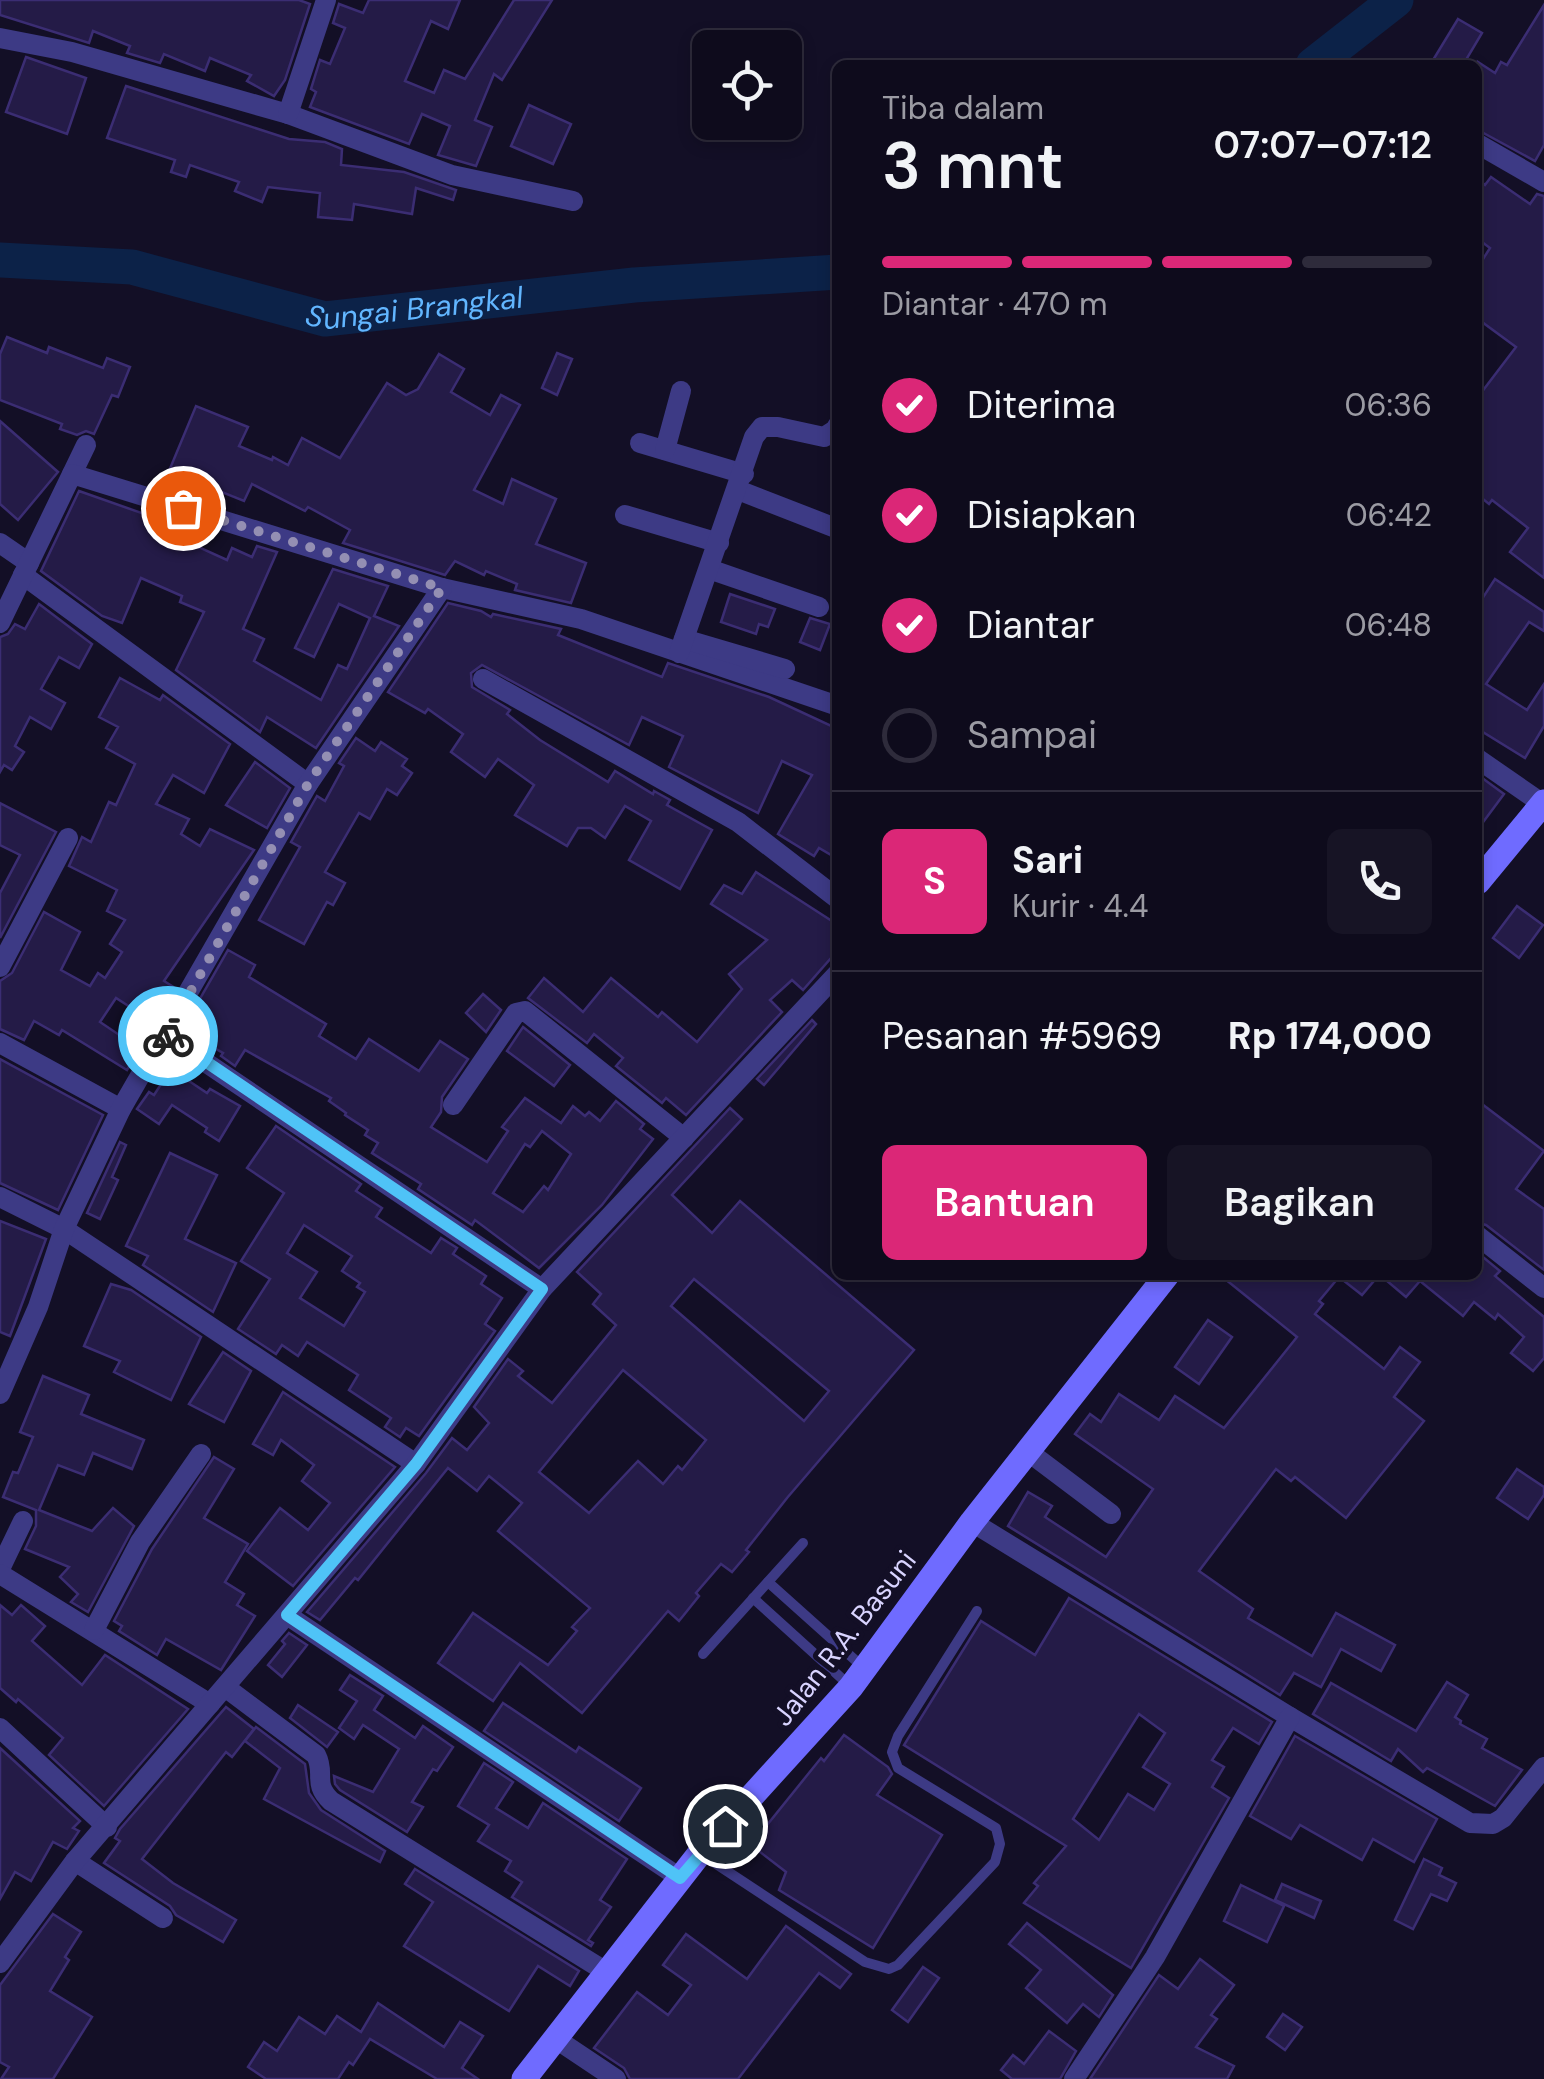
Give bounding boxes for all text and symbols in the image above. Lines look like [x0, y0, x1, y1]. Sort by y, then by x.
map controls [692, 30, 802, 140]
button: locate [692, 30, 802, 140]
text: Tiba dalam [882, 87, 1044, 129]
text: 07:07–07:12 [1214, 120, 1432, 170]
text: 3 mnt [882, 124, 1064, 208]
water label: Sungai Brangkal [301, 277, 526, 338]
text: Diantar · 470 m [882, 283, 1108, 325]
icon: check [882, 378, 937, 433]
text: Diterima [967, 380, 1116, 430]
text: 06:36 [1345, 384, 1432, 426]
pin [141, 466, 226, 551]
icon: bag [156, 481, 211, 536]
icon: check [882, 488, 937, 543]
text: Disiapkan [967, 490, 1136, 540]
text: 06:42 [1346, 494, 1432, 536]
icon: check [882, 598, 937, 653]
text: Diantar [967, 600, 1094, 650]
text: 06:48 [1345, 604, 1432, 646]
text: Sampai [967, 710, 1097, 760]
button: phone [1327, 829, 1432, 934]
text: Sari [1012, 835, 1083, 885]
text: S [923, 856, 946, 906]
text: Kurir · 4.4 [1012, 885, 1148, 927]
courier [118, 986, 218, 1086]
icon: bike [141, 1009, 196, 1064]
text: Pesanan #5969 [882, 1011, 1162, 1061]
text: Rp 174,000 [1228, 1011, 1432, 1061]
button: Bantuan [882, 1145, 1147, 1260]
button: Bagikan [1167, 1145, 1432, 1260]
street label: Jalan R.A. Basuni [764, 1543, 925, 1734]
pin [683, 1784, 768, 1869]
icon: home [698, 1799, 753, 1854]

